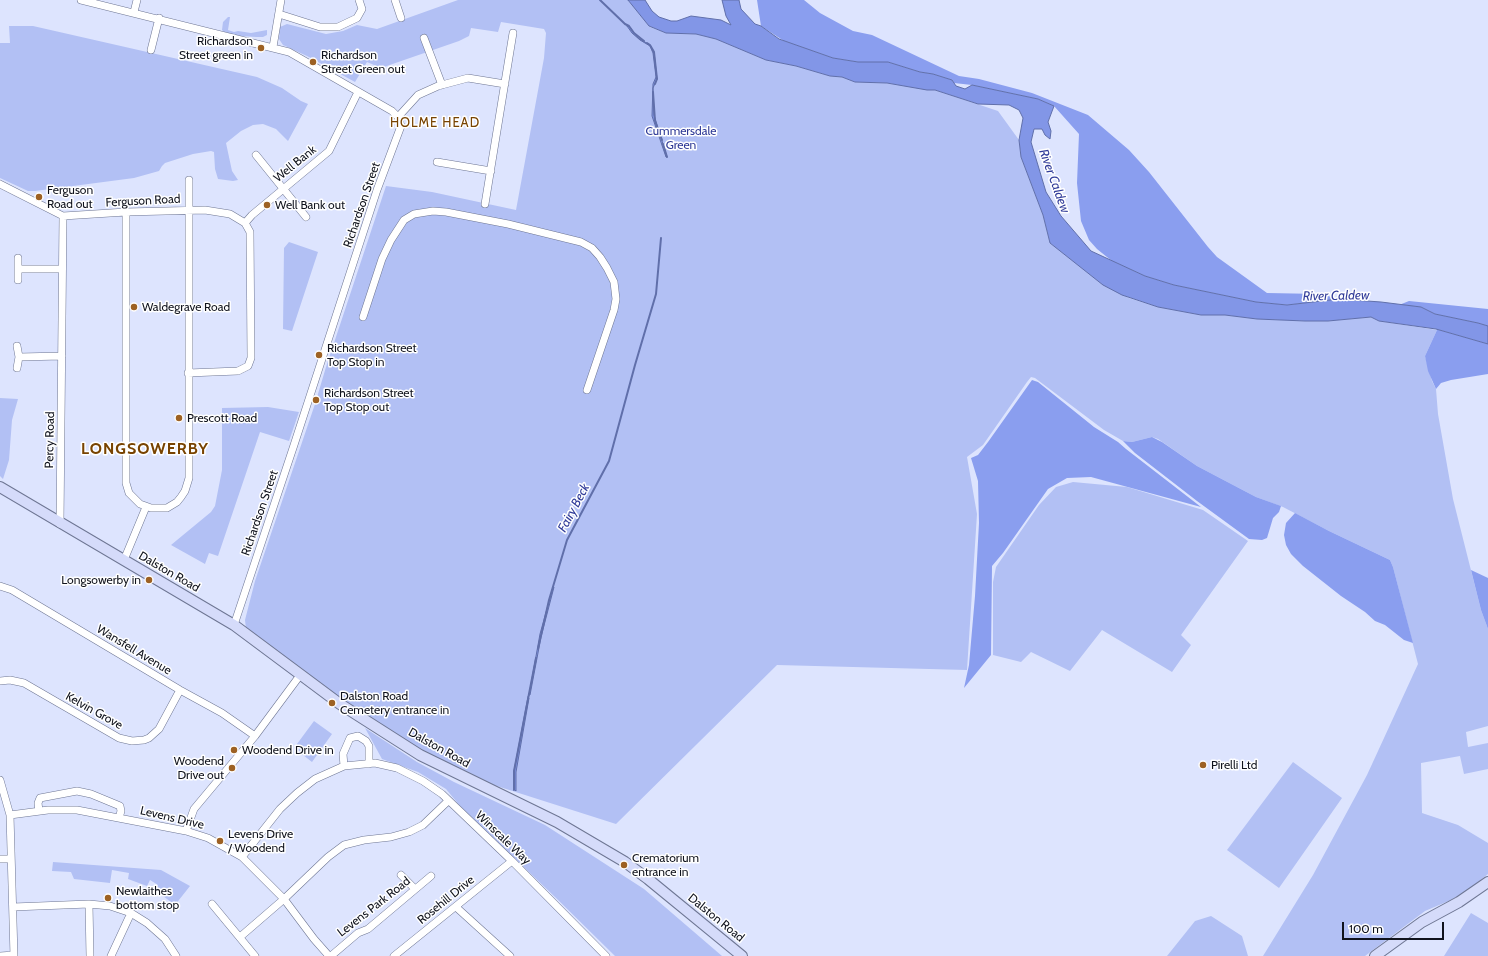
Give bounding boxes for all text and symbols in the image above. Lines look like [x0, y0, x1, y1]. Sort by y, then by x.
place label: Richardson Street green in [179, 34, 253, 62]
marker: Richardson Street green in [256, 43, 266, 53]
place label: Richardson Street Green out [321, 48, 405, 76]
marker: Richardson Street Green out [308, 57, 318, 67]
district label: HOLME HEAD [390, 115, 480, 131]
park label: Cummersdale Green [646, 124, 716, 152]
street label: Well Bank [271, 143, 319, 185]
water label: River Caldew [1035, 147, 1073, 215]
street label: Richardson Street [341, 160, 383, 250]
place label: Ferguson Road out [47, 183, 93, 211]
marker: Ferguson Road out [34, 192, 44, 202]
street label: Ferguson Road [105, 192, 181, 210]
place label: Well Bank out [275, 198, 345, 212]
marker: Well Bank out [262, 200, 272, 210]
water label: River Caldew [1302, 288, 1370, 304]
place label: Waldegrave Road [142, 300, 230, 314]
marker: Waldegrave Road [129, 302, 139, 312]
place label: Richardson Street Top Stop in [327, 341, 417, 369]
marker: Richardson Street Top Stop in [314, 350, 324, 360]
place label: Richardson Street Top Stop out [324, 386, 414, 414]
marker: Richardson Street Top Stop out [311, 395, 321, 405]
place label: Prescott Road [187, 411, 257, 425]
street label: Percy Road [42, 412, 58, 468]
marker: Prescott Road [174, 413, 184, 423]
district label: LONGSOWERBY [81, 439, 209, 459]
street label: Richardson Street [239, 468, 281, 558]
water label: Fairy Beck [555, 481, 593, 535]
street label: Dalston Road [136, 549, 202, 595]
place label: Longsowerby in [61, 573, 141, 587]
marker: Longsowerby in [144, 575, 154, 585]
street label: Wansfell Avenue [94, 622, 174, 678]
street label: Kelvin Grove [63, 689, 125, 733]
place label: Dalston Road Cemetery entrance in [340, 689, 449, 717]
marker: Dalston Road Cemetery entrance in [327, 698, 337, 708]
street label: Dalston Road [406, 725, 472, 771]
place label: Woodend Drive in [242, 743, 334, 757]
marker: Woodend Drive in [229, 745, 239, 755]
place label: Woodend Drive out [174, 754, 224, 782]
place label: Pirelli Ltd [1211, 758, 1257, 772]
marker: Pirelli Ltd [1198, 760, 1208, 770]
marker: Woodend Drive out [227, 763, 237, 773]
street label: Levens Drive [139, 804, 205, 832]
street label: Winscale Way [473, 808, 533, 868]
place label: Levens Drive / Woodend [228, 827, 293, 855]
marker: Levens Drive / Woodend [215, 836, 225, 846]
place label: Crematorium entrance in [632, 851, 699, 879]
marker: Crematorium entrance in [619, 860, 629, 870]
street label: Rosehill Drive [415, 873, 477, 927]
street label: Levens Park Road [335, 874, 413, 940]
place label: Newlaithes bottom stop [116, 884, 179, 912]
street label: Dalston Road [685, 891, 747, 945]
marker: Newlaithes bottom stop [103, 893, 113, 903]
scale bar [1344, 914, 1446, 940]
text: 100 m [1349, 921, 1383, 936]

